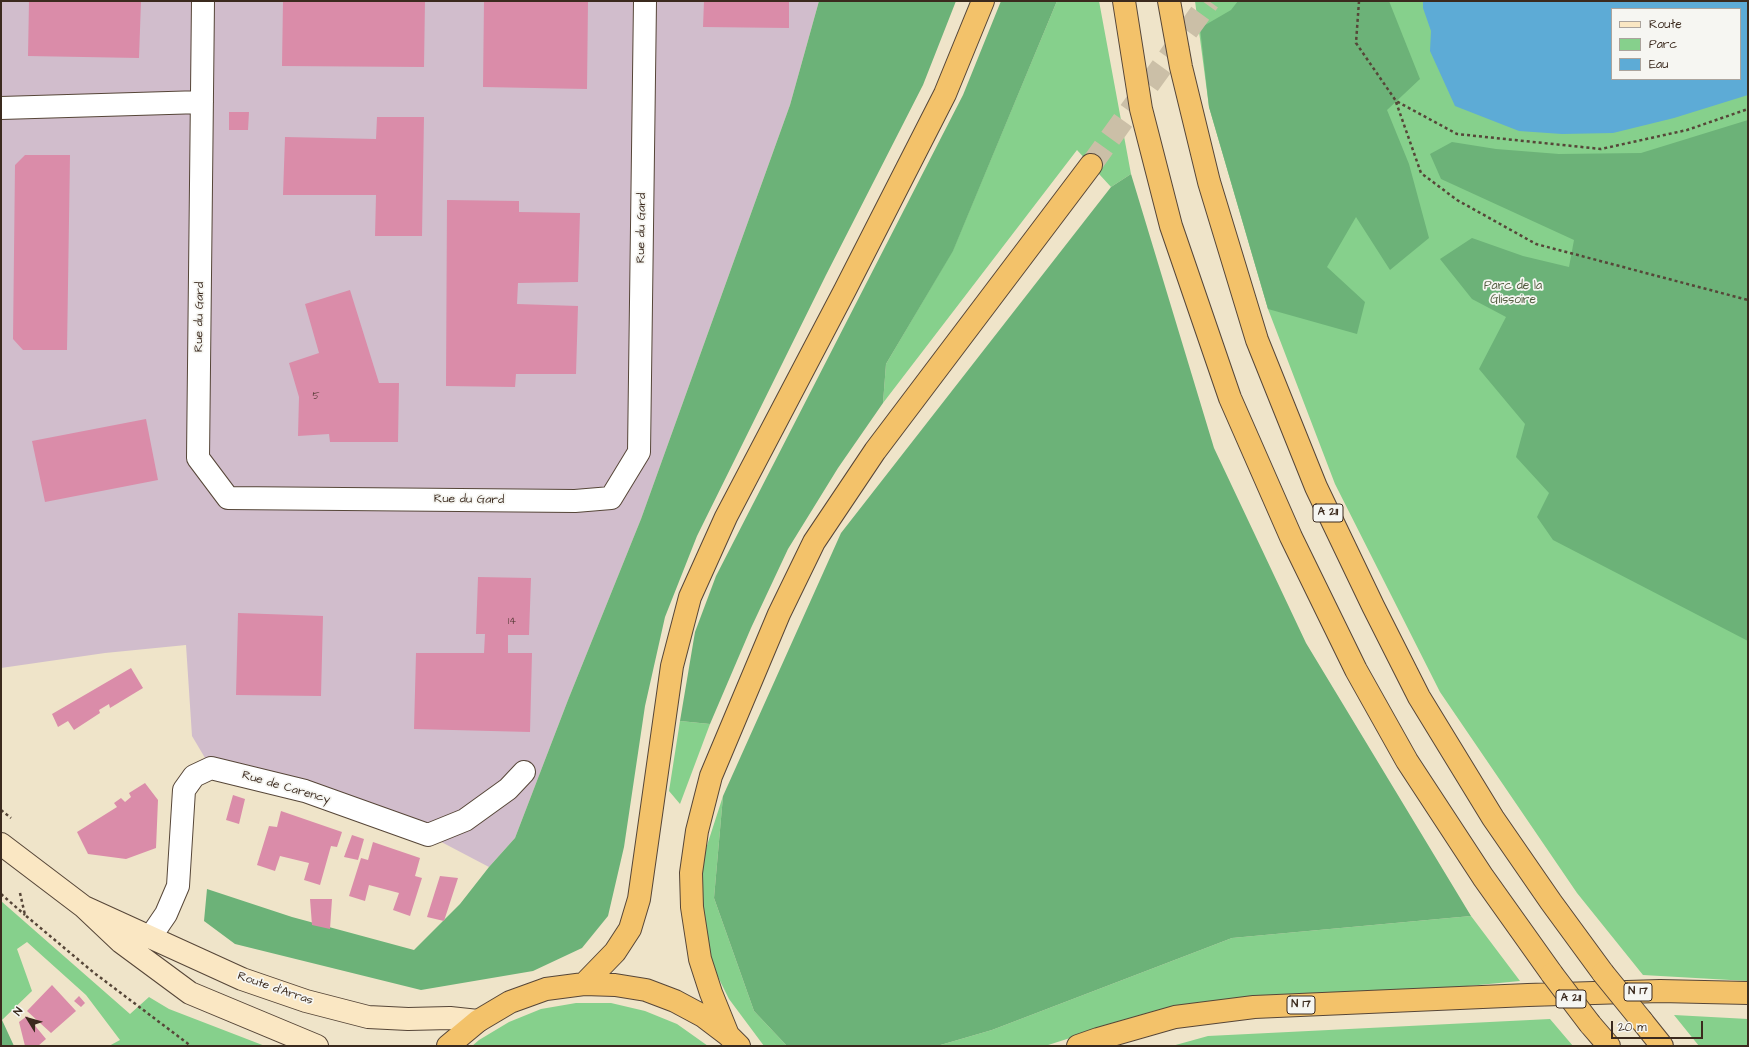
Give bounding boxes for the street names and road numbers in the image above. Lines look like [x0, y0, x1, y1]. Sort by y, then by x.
street label: Rue du Gard [634, 193, 650, 263]
street label: Rue du Gard [192, 282, 208, 352]
street label: Rue du Gard [434, 492, 504, 508]
road number: A 211 [1313, 504, 1343, 522]
street label: Rue de Carency [240, 768, 332, 808]
street label: Route d'Arras [235, 969, 315, 1009]
road number: N 17 [1624, 983, 1652, 1001]
road number: A 211 [1556, 990, 1586, 1008]
road number: N 17 [1287, 996, 1315, 1014]

